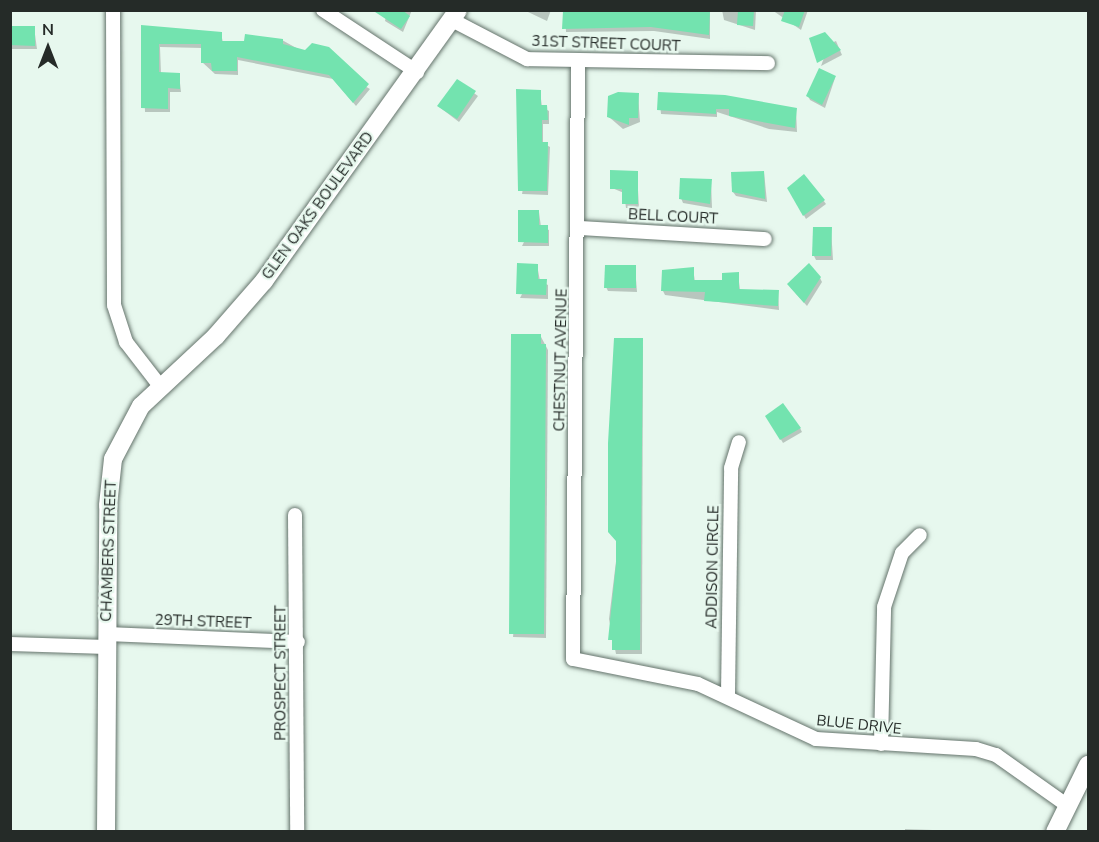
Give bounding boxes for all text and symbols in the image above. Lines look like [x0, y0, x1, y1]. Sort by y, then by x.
north arrow [18, 18, 78, 78]
text: N [42, 19, 54, 41]
street label: 31ST STREET COURT [531, 32, 681, 56]
street label: GLEN OAKS BOULEVARD [258, 129, 378, 283]
street label: BELL COURT [628, 206, 718, 228]
street label: CHESTNUT AVENUE [551, 288, 571, 432]
street label: CHAMBERS STREET [98, 480, 120, 622]
street label: ADDISON CIRCLE [703, 505, 723, 629]
street label: PROSPECT STREET [272, 605, 290, 741]
street label: 29TH STREET [154, 611, 252, 633]
street label: BLUE DRIVE [816, 712, 902, 738]

